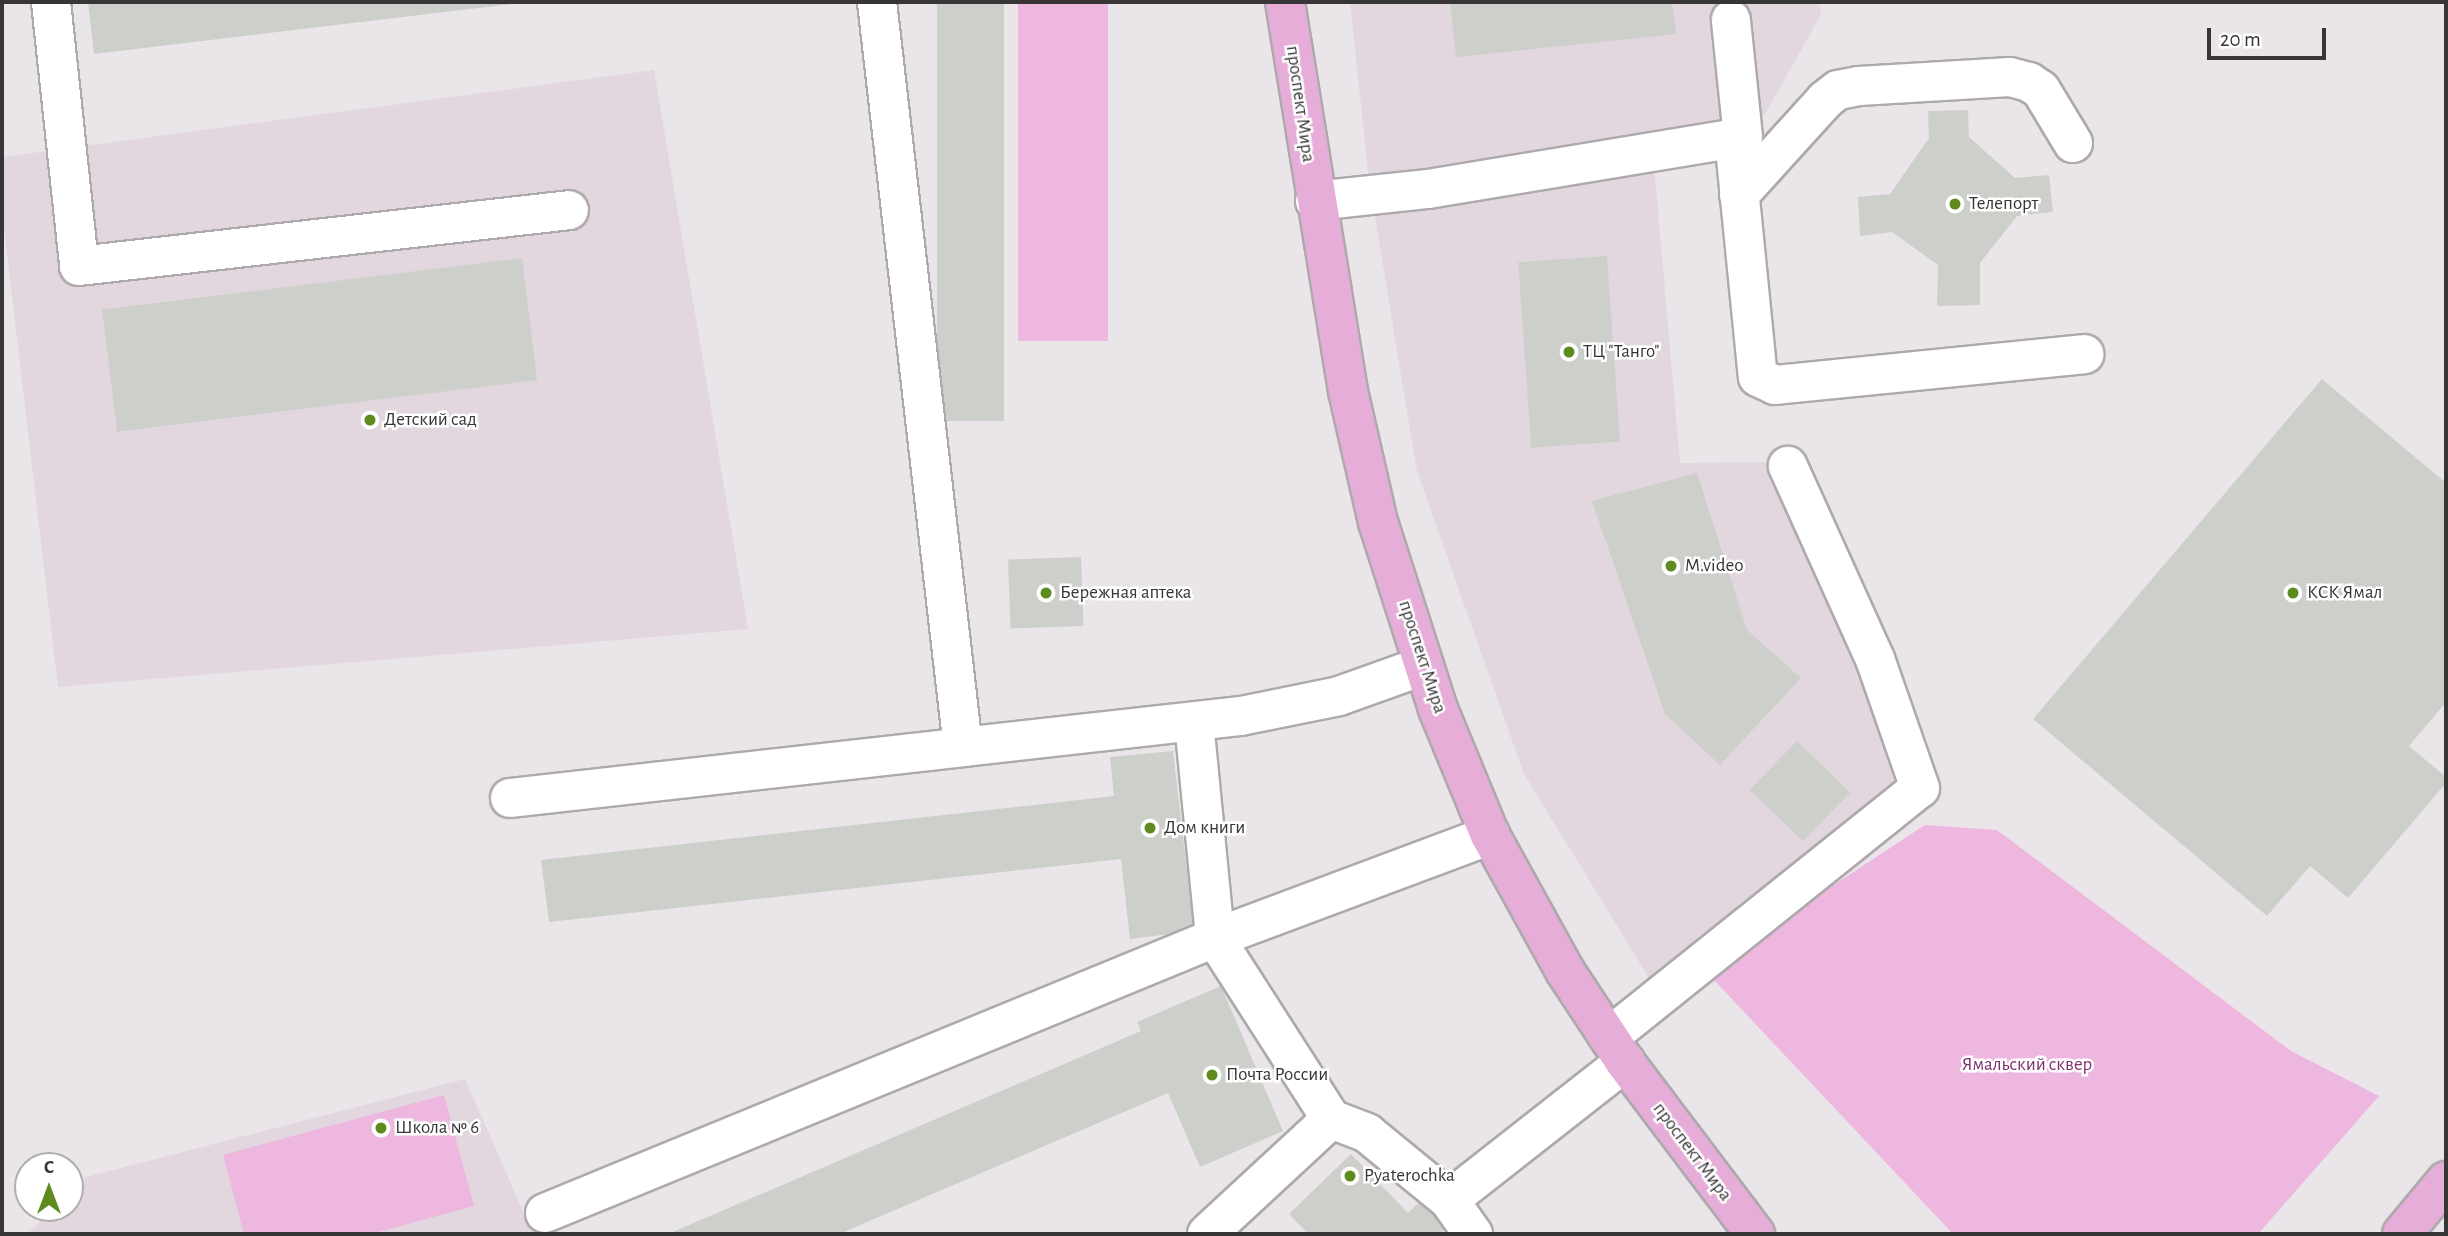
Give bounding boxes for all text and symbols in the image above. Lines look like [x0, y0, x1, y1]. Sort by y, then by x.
scale bar [2210, 14, 2329, 58]
text: 20 m [2220, 29, 2261, 50]
street label: проспект Мира [1281, 44, 1319, 164]
place label: Телепорт [1969, 193, 2038, 215]
marker: Телепорт [1947, 196, 1963, 212]
place label: ТЦ "Танго" [1583, 341, 1659, 363]
marker: ТЦ "Танго" [1561, 344, 1577, 360]
place label: Детский сад [384, 409, 477, 431]
marker: Детский сад [362, 412, 378, 428]
place label: M.video [1685, 555, 1744, 577]
marker: M.video [1663, 558, 1679, 574]
place label: Бережная аптека [1060, 582, 1191, 604]
place label: КСК Ямал [2307, 582, 2382, 604]
marker: Бережная аптека [1038, 585, 1054, 601]
marker: КСК Ямал [2285, 585, 2301, 601]
street label: проспект Мира [1393, 598, 1451, 716]
place label: Дом книги [1164, 817, 1245, 839]
marker: Дом книги [1142, 820, 1158, 836]
park label: Ямальский сквер [1962, 1054, 2092, 1076]
place label: Почта России [1226, 1064, 1328, 1086]
marker: Почта России [1204, 1067, 1220, 1083]
street label: проспект Мира [1648, 1098, 1736, 1206]
place label: Школа № 6 [395, 1117, 479, 1139]
marker: Школа № 6 [373, 1120, 389, 1136]
north arrow [14, 1152, 84, 1222]
text: С [44, 1158, 54, 1177]
place label: Pyaterochka [1364, 1165, 1455, 1187]
marker: Pyaterochka [1342, 1168, 1358, 1184]

